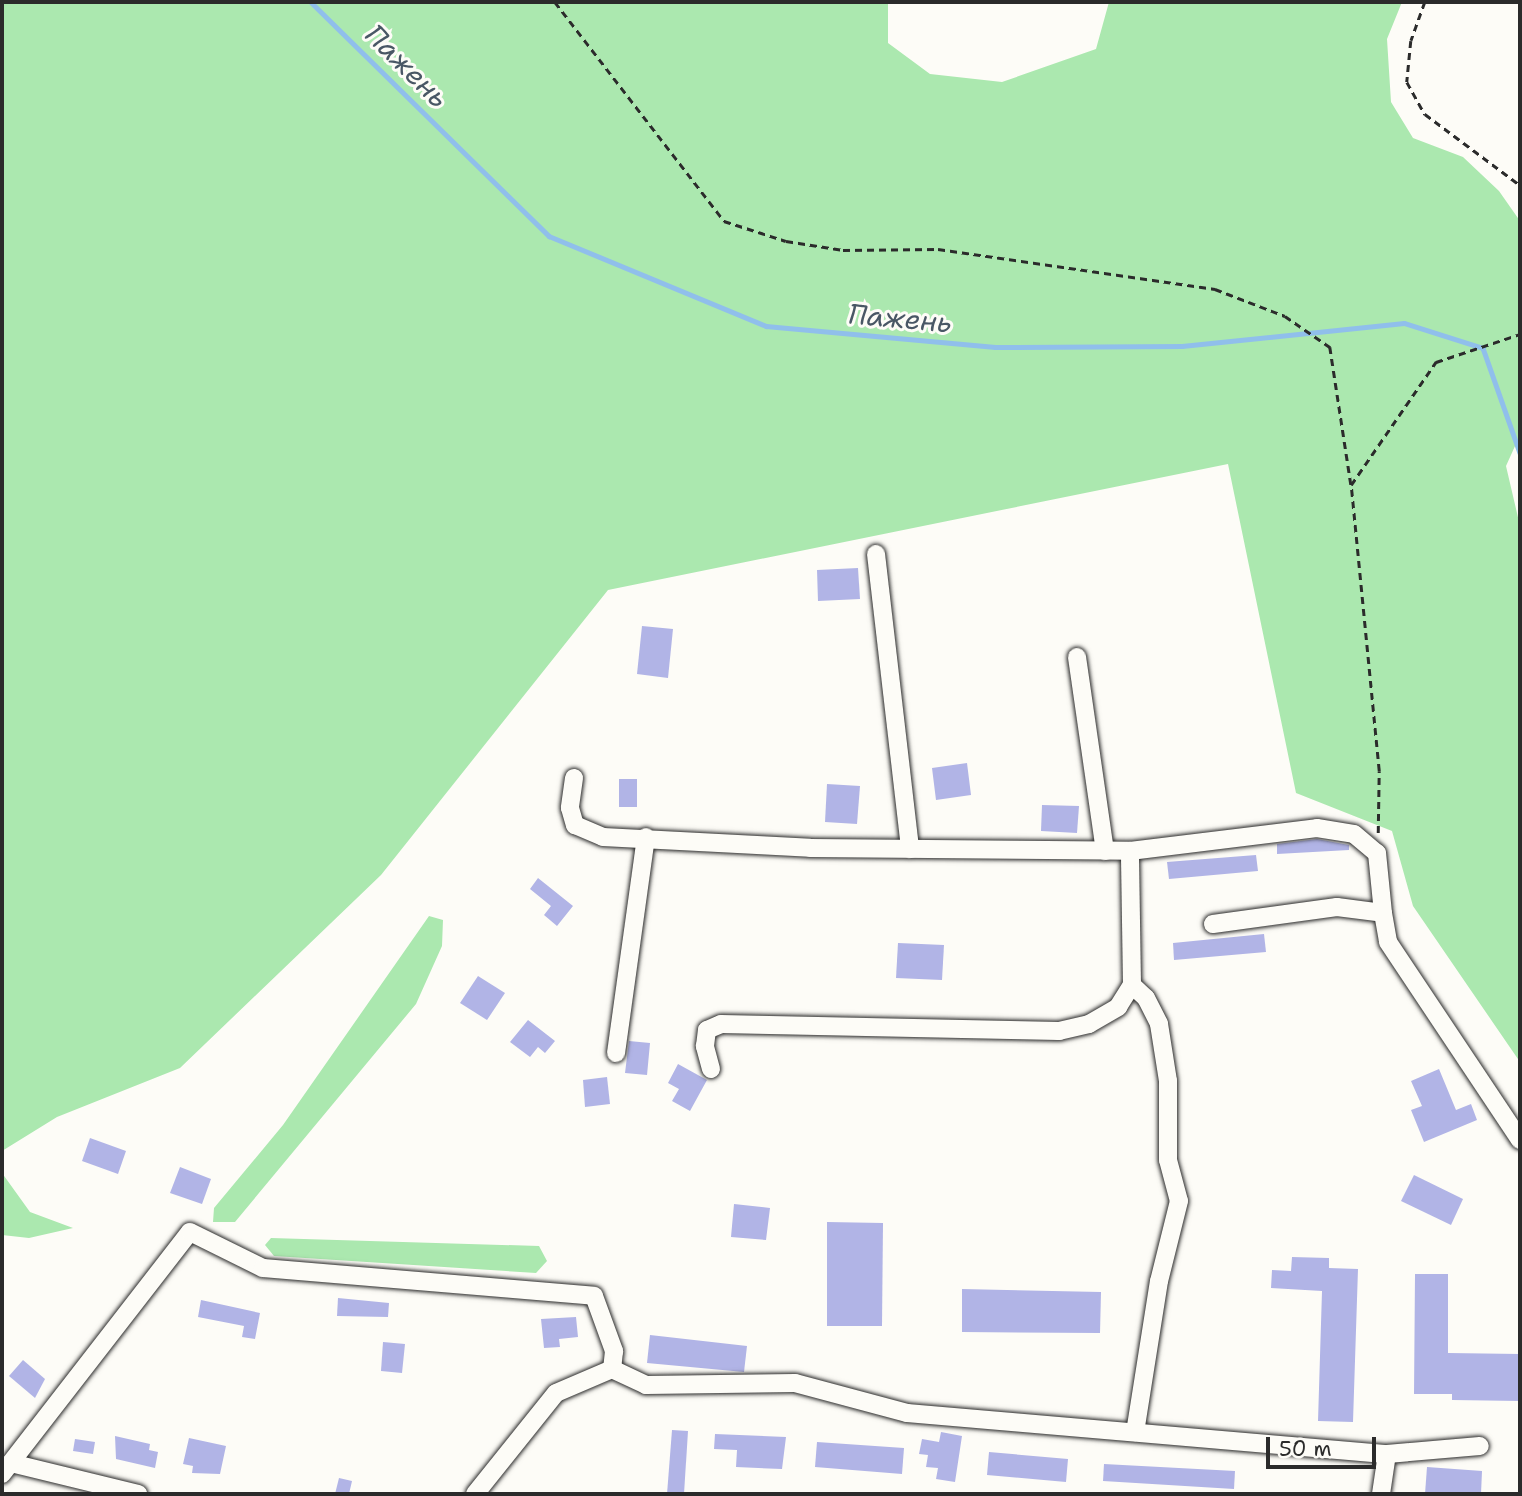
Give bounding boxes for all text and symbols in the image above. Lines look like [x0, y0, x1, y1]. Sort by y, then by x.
water label: Пажень [358, 17, 456, 115]
water label: Пажень [847, 297, 953, 339]
scale bar [1270, 1422, 1380, 1466]
text: 50 m [1279, 1435, 1332, 1463]

